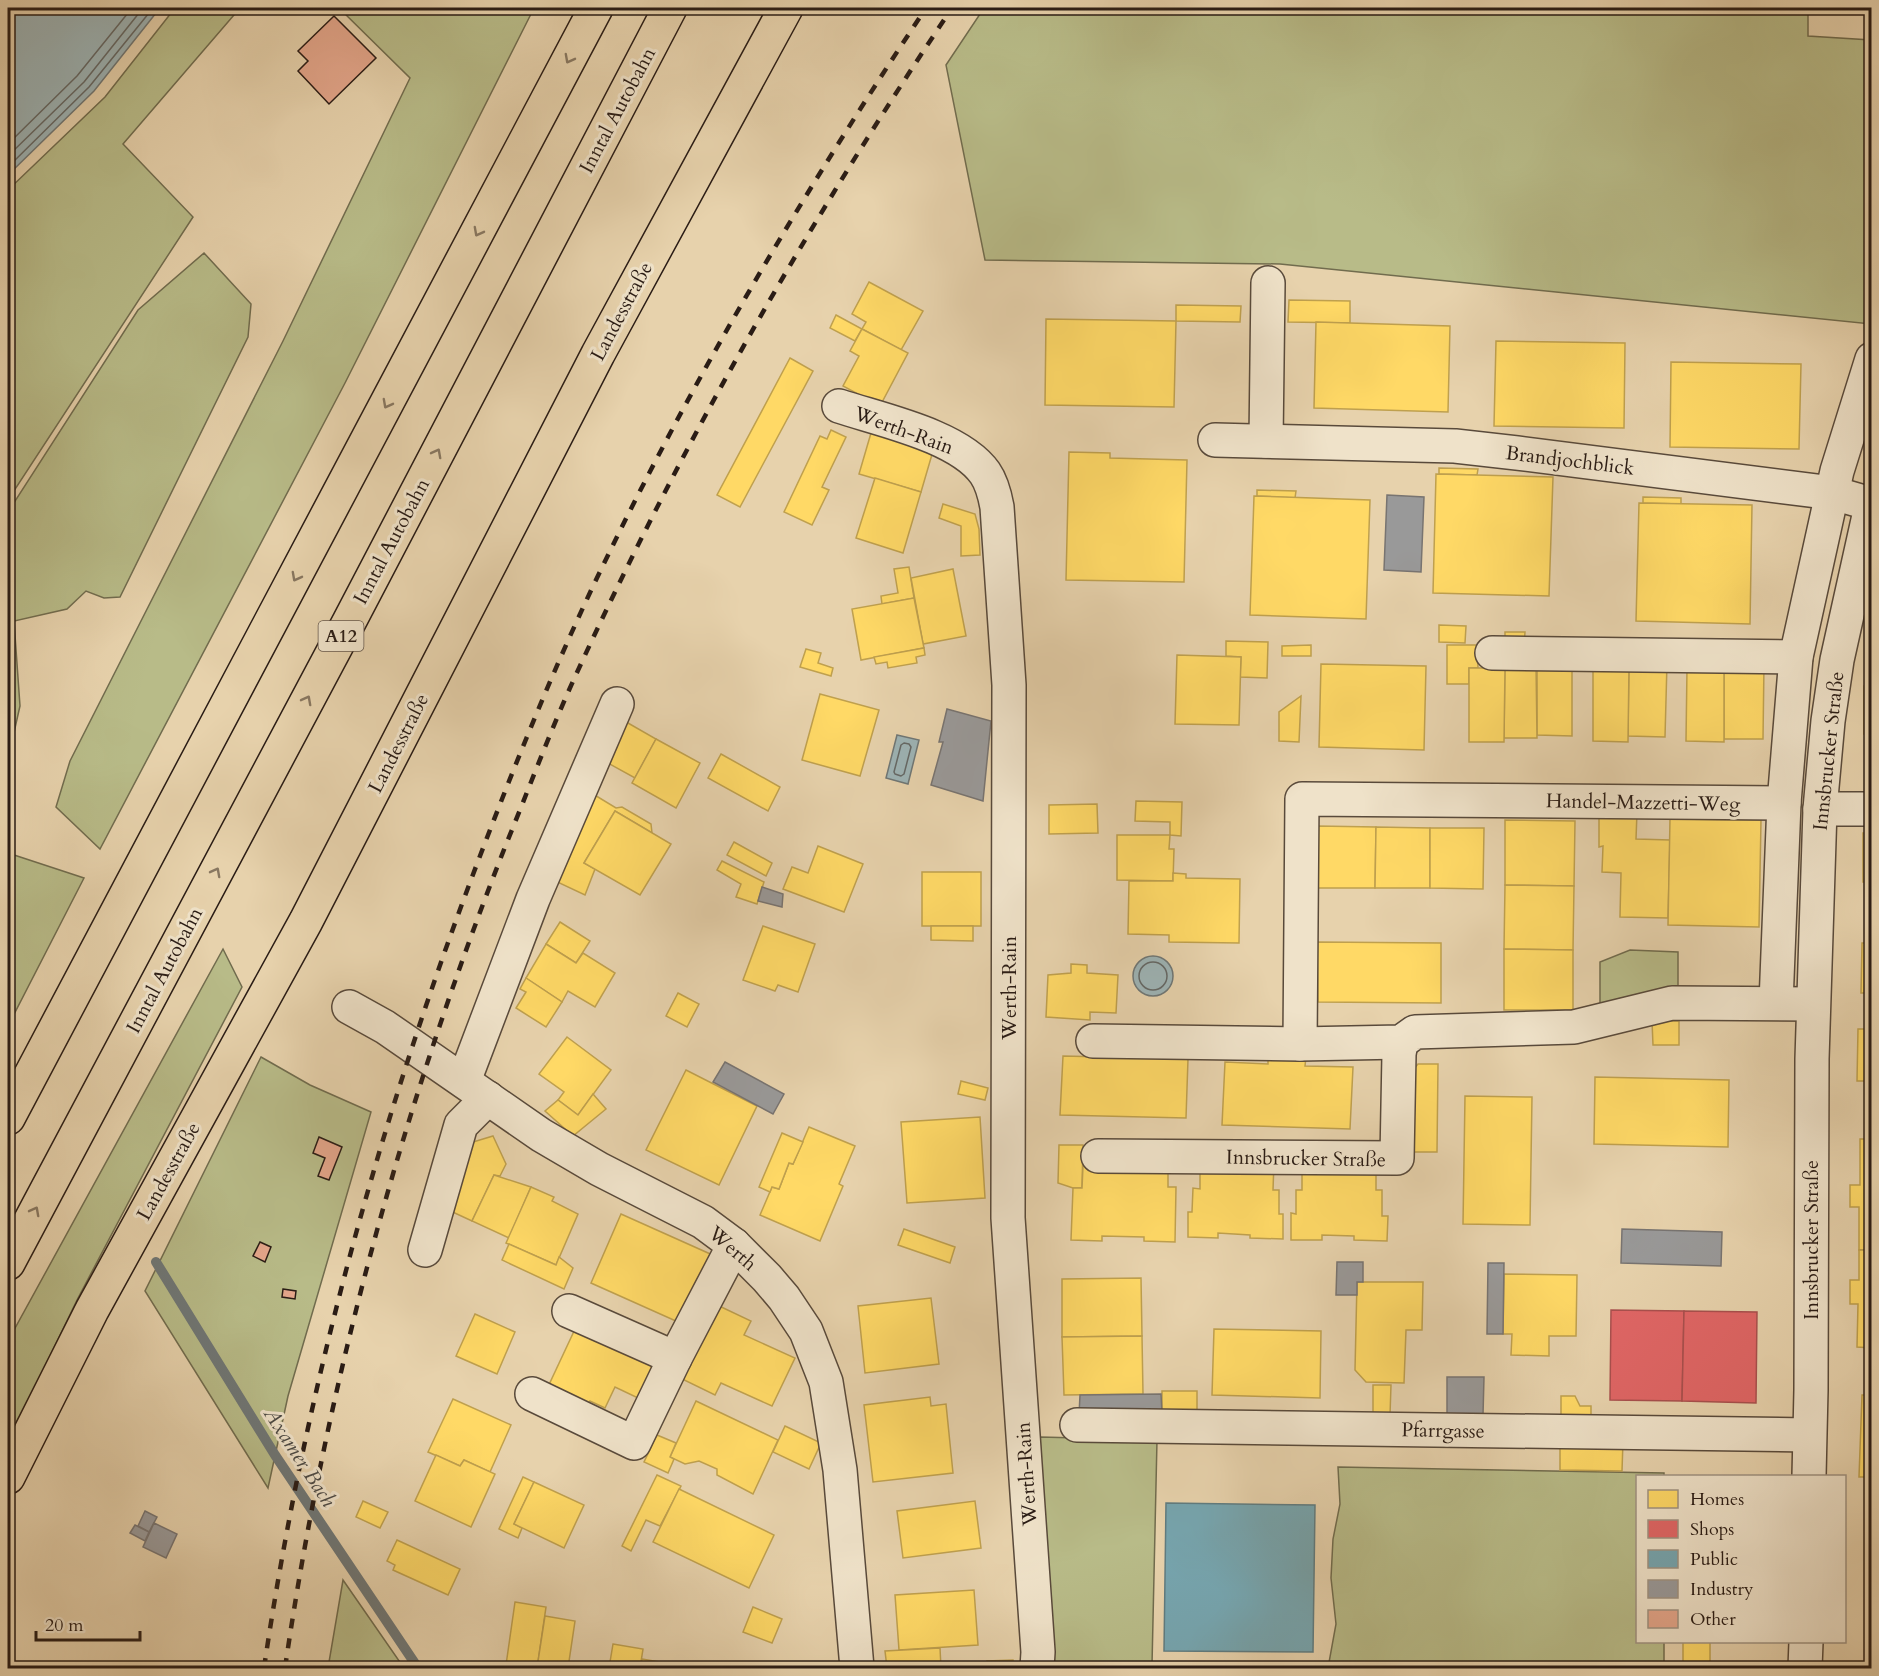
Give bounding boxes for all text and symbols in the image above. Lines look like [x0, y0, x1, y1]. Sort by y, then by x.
street label: Inntal Autobahn [573, 42, 662, 178]
one-way arrow [565, 53, 576, 64]
one-way arrow [474, 225, 485, 236]
street label: Landesstraße [584, 257, 659, 365]
one-way arrow [383, 398, 394, 408]
street label: Werth-Rain [849, 400, 958, 461]
street label: Brandjochblick [1504, 439, 1636, 482]
one-way arrow [430, 449, 441, 459]
street label: Inntal Autobahn [347, 473, 436, 609]
one-way arrow [292, 570, 303, 581]
road number: A12 [318, 621, 364, 651]
street label: Innsbrucker Straße [1807, 670, 1850, 832]
street label: Landesstraße [362, 689, 435, 798]
one-way arrow [300, 696, 311, 706]
street label: Handel-Mazzetti-Weg [1546, 787, 1741, 818]
one-way arrow [209, 868, 220, 878]
street label: Inntal Autobahn [120, 902, 209, 1038]
street label: Werth-Rain [996, 935, 1023, 1041]
street label: Landesstraße [130, 1117, 207, 1225]
street label: Innsbrucker Straße [1226, 1144, 1386, 1173]
street label: Innsbrucker Straße [1798, 1160, 1825, 1320]
one-way arrow [28, 1207, 39, 1217]
street label: Werth [702, 1219, 763, 1277]
water label: Axamer Bach [256, 1401, 343, 1513]
street label: Pfarrgasse [1401, 1416, 1485, 1445]
street label: Werth-Rain [1009, 1420, 1044, 1528]
legend [1636, 1475, 1846, 1643]
text: Homes [1690, 1487, 1744, 1512]
text: Shops [1690, 1517, 1734, 1542]
text: Public [1690, 1547, 1738, 1572]
text: Industry [1690, 1577, 1754, 1602]
scale bar [36, 1604, 140, 1642]
text: Other [1690, 1607, 1736, 1632]
text: 20 m [45, 1613, 84, 1638]

